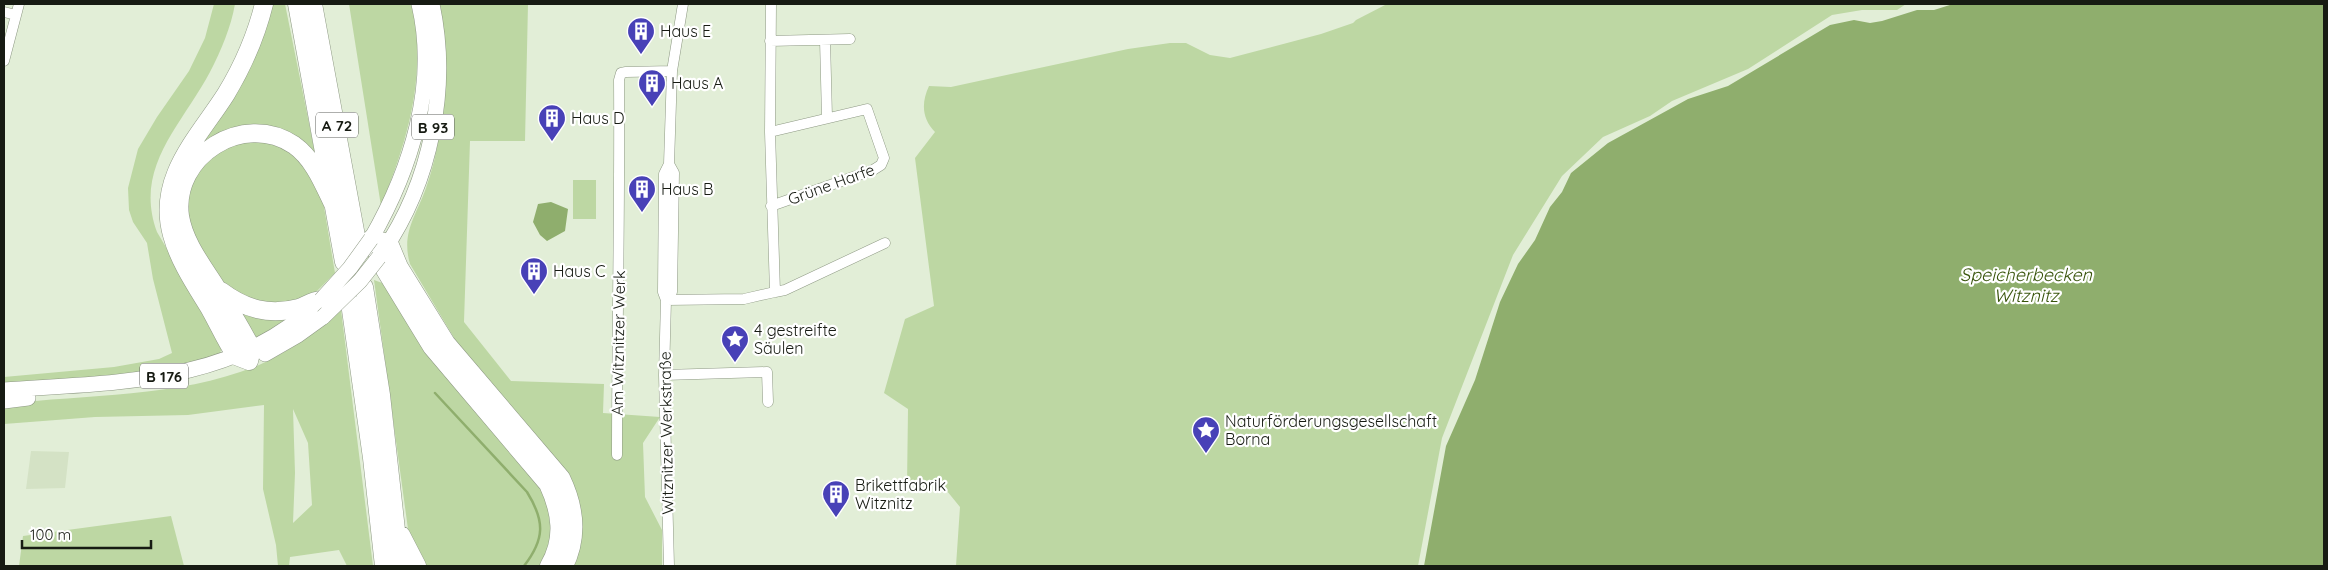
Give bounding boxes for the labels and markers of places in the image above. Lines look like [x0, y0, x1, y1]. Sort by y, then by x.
building icon: Haus E [626, 16, 656, 55]
place label: Haus E [660, 21, 711, 41]
building icon: Haus A [637, 68, 667, 107]
place label: Haus A [671, 73, 723, 93]
building icon: Haus D [537, 103, 567, 142]
place label: Haus D [571, 108, 625, 128]
building icon: Haus B [627, 174, 657, 213]
place label: Haus B [661, 179, 713, 199]
building icon: Haus C [519, 256, 549, 295]
place label: Haus C [553, 261, 605, 281]
place label: 4 gestreifte Säulen [754, 320, 837, 358]
place icon: 4 gestreifte Säulen [720, 324, 750, 363]
place label: Naturförderungsgesellschaft Borna [1225, 411, 1437, 449]
place icon: Naturförderungsgesellschaft Borna [1191, 415, 1221, 454]
place label: Brikettfabrik Witznitz [855, 475, 946, 513]
building icon: Brikettfabrik Witznitz [821, 479, 851, 518]

